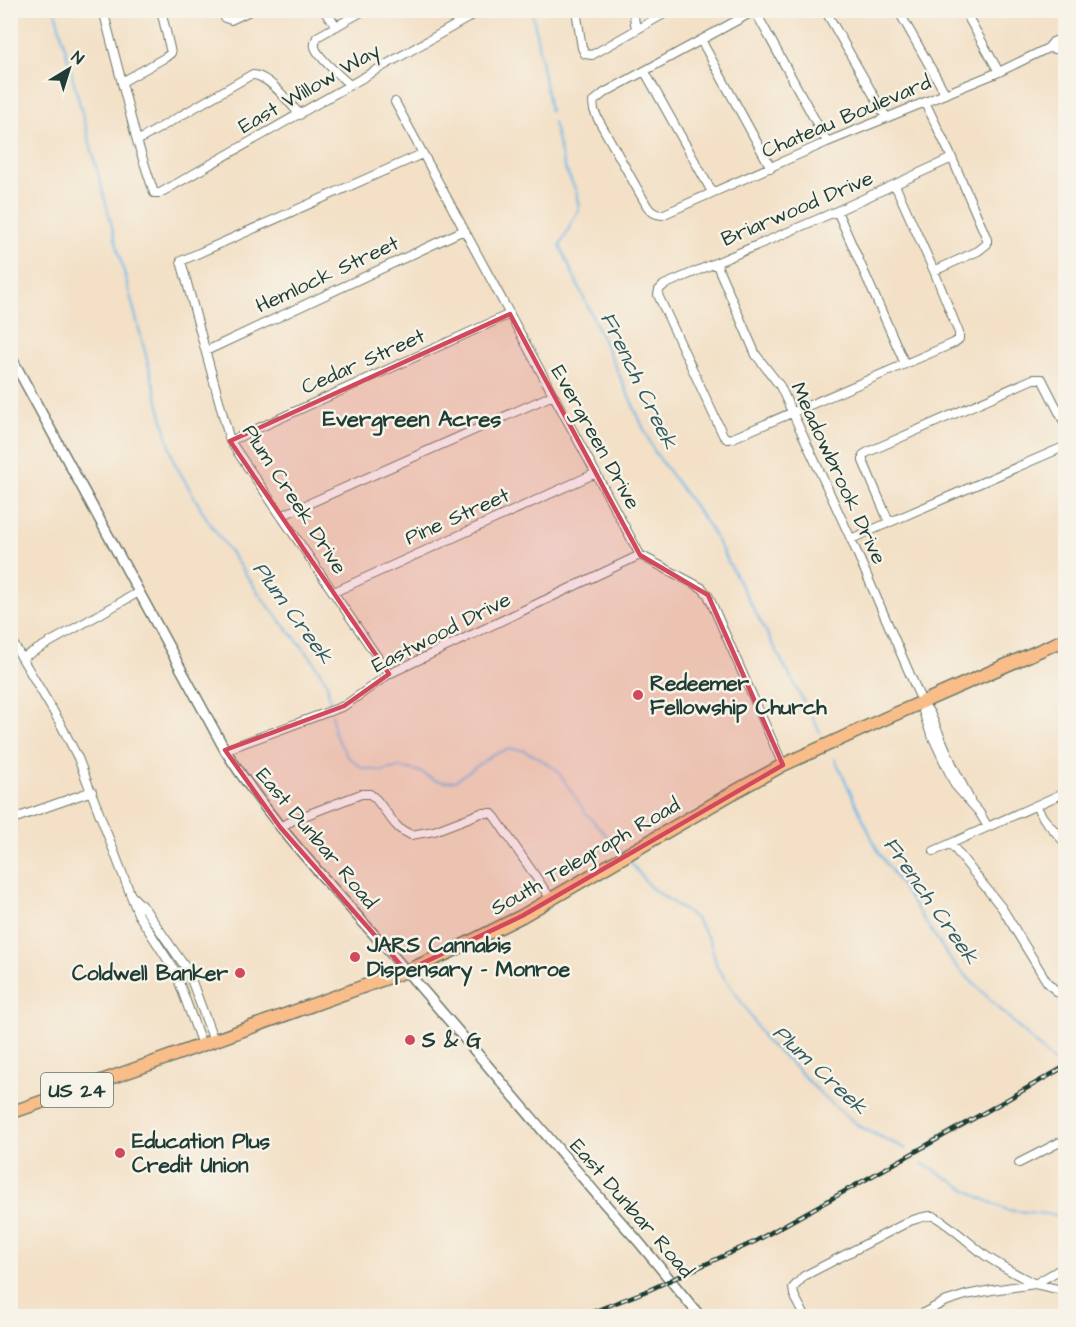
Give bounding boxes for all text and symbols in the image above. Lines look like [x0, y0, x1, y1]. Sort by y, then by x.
street label: East Willow Way [233, 36, 387, 143]
north arrow [39, 39, 99, 99]
text: N [67, 46, 88, 70]
street label: Chateau Boulevard [757, 68, 936, 165]
street label: Briarwood Drive [717, 163, 878, 254]
street label: Hemlock Street [251, 228, 404, 320]
water label: French Creek [592, 307, 685, 455]
street label: Cedar Street [297, 321, 430, 402]
street label: Evergreen Drive [542, 360, 647, 516]
street label: Meadowbrook Drive [784, 377, 894, 569]
district label: Evergreen Acres [323, 404, 501, 436]
street label: Plum Creek Drive [235, 419, 354, 580]
street label: Pine Street [400, 480, 515, 552]
water label: Plum Creek [245, 555, 341, 671]
street label: Eastwood Drive [367, 585, 516, 680]
place label: Redeemer Fellowship Church [650, 669, 827, 723]
marker: Redeemer Fellowship Church [631, 688, 645, 702]
street label: East Dunbar Road [249, 762, 384, 915]
street label: South Telegraph Road [485, 790, 686, 924]
water label: French Creek [875, 831, 986, 971]
place label: JARS Cannabis Dispensary - Monroe [366, 931, 571, 987]
marker: JARS Cannabis Dispensary - Monroe [348, 950, 362, 964]
place label: Coldwell Banker [72, 959, 228, 988]
marker: Coldwell Banker [233, 966, 247, 980]
water label: Plum Creek [766, 1018, 875, 1123]
place label: S & G [421, 1026, 481, 1055]
marker: S & G [403, 1033, 417, 1047]
road number: US 24 [41, 1073, 113, 1107]
place label: Education Plus Credit Union [132, 1127, 271, 1180]
street label: East Dunbar Road [563, 1132, 700, 1284]
marker: Education Plus Credit Union [113, 1146, 127, 1160]

